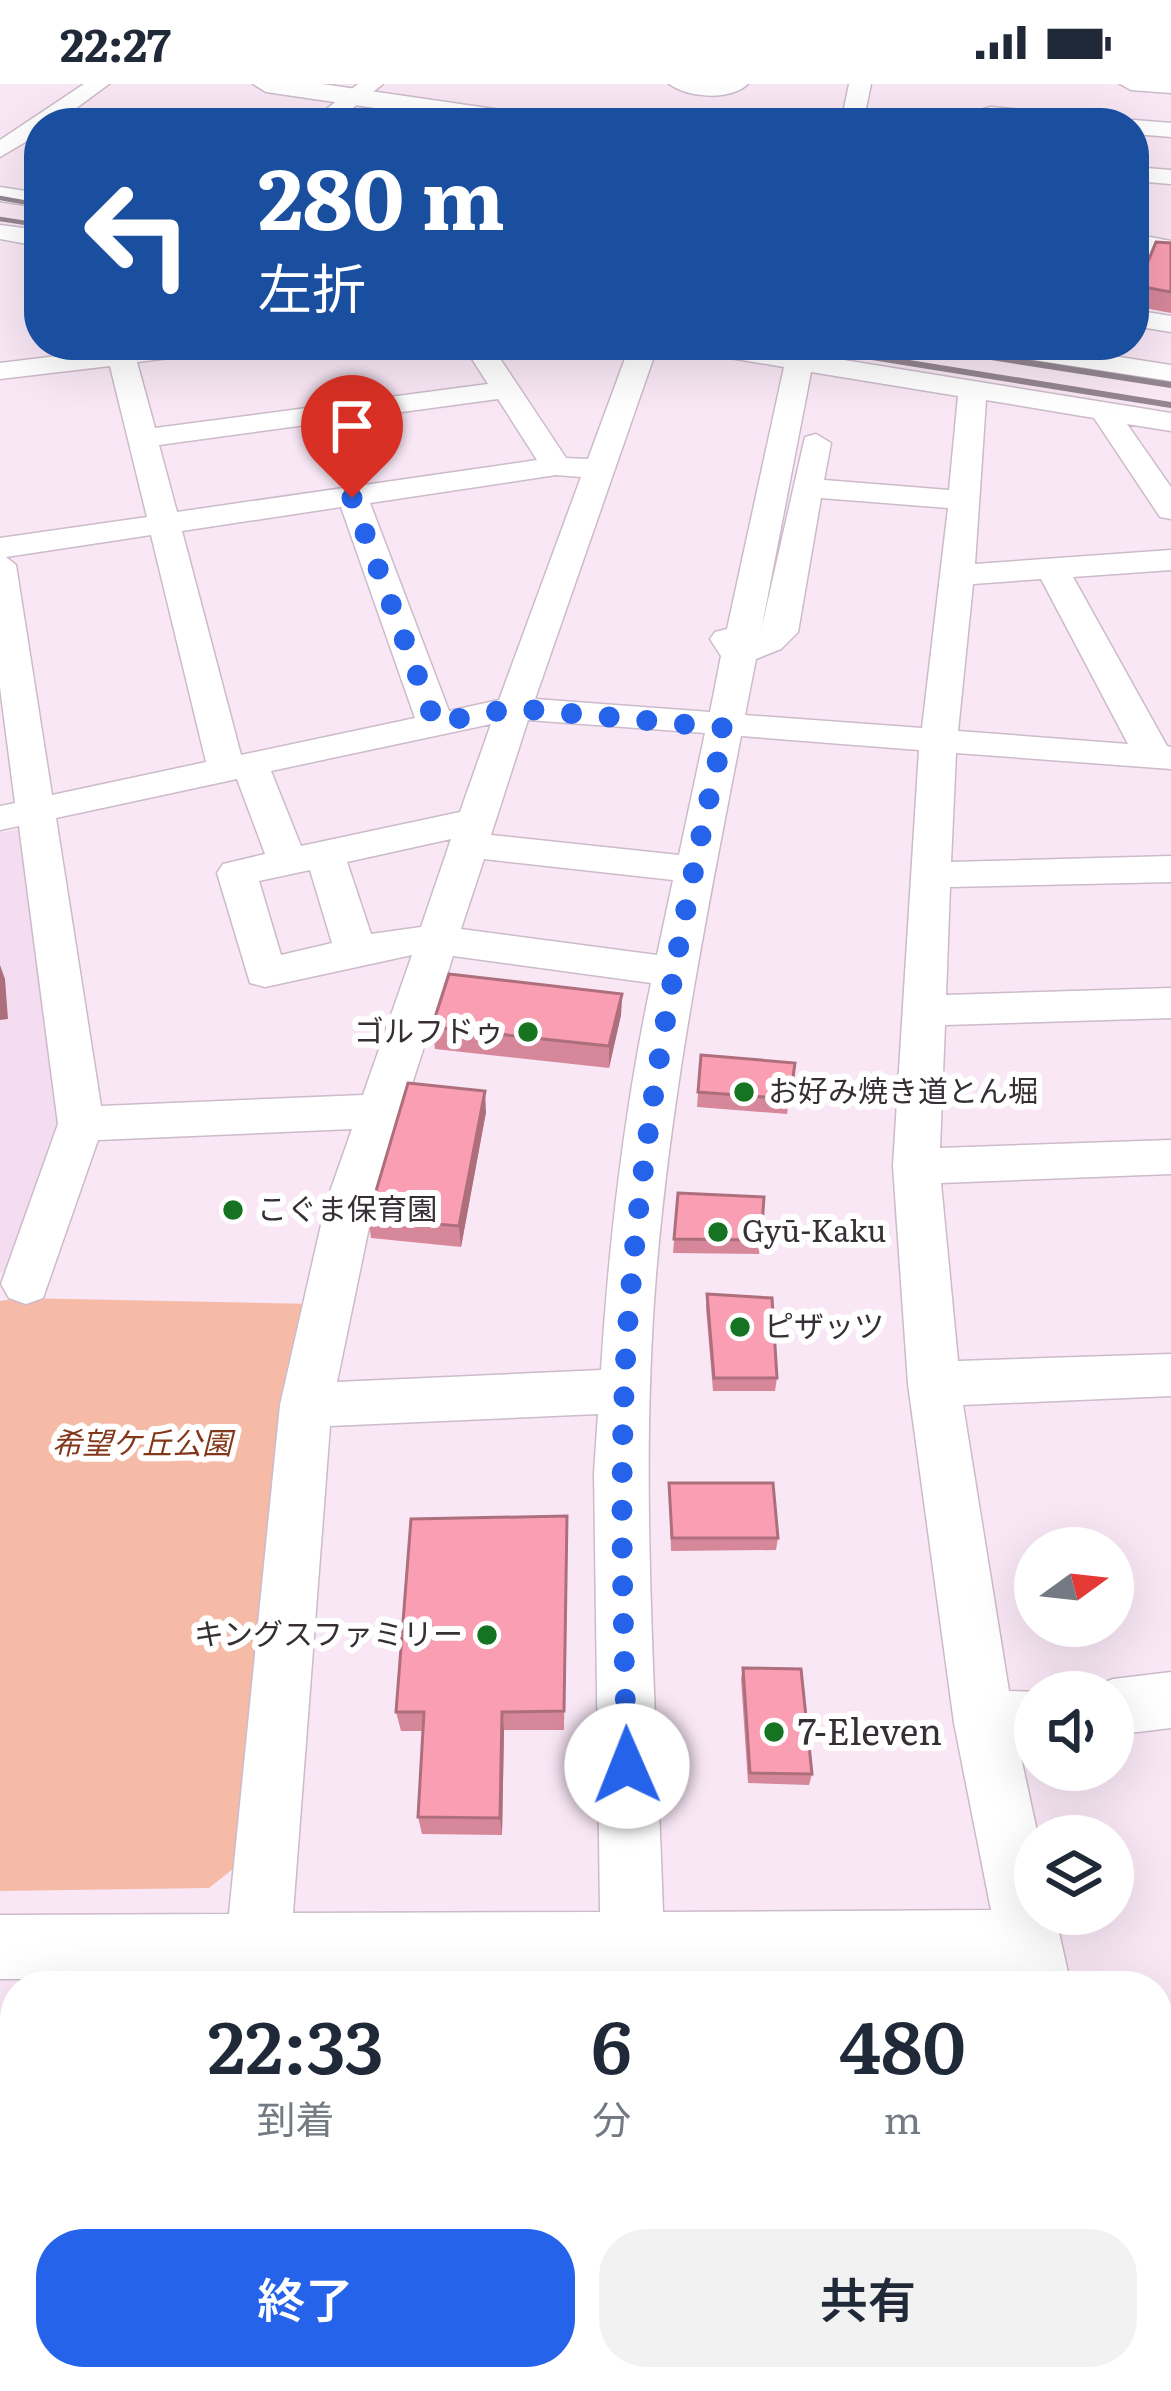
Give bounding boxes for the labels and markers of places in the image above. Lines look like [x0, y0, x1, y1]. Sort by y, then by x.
pin [301, 375, 403, 498]
place label: ゴルフドゥ [354, 1007, 504, 1051]
marker: ゴルフドゥ [515, 1019, 541, 1045]
place label: お好み焼き道とん堀 [768, 1067, 1038, 1111]
marker: お好み焼き道とん堀 [731, 1079, 757, 1105]
place label: こぐま保育園 [257, 1185, 437, 1229]
marker: こぐま保育園 [220, 1197, 246, 1223]
place label: Gyū-Kaku [742, 1207, 886, 1251]
marker: Gyū-Kaku [705, 1219, 731, 1245]
place label: ピザッツ [764, 1302, 884, 1346]
marker: ピザッツ [727, 1314, 753, 1340]
place label: キングスファミリー [194, 1610, 463, 1654]
marker: キングスファミリー [474, 1622, 500, 1648]
place label: 7-Eleven [798, 1703, 942, 1756]
marker: 7-Eleven [761, 1719, 787, 1745]

